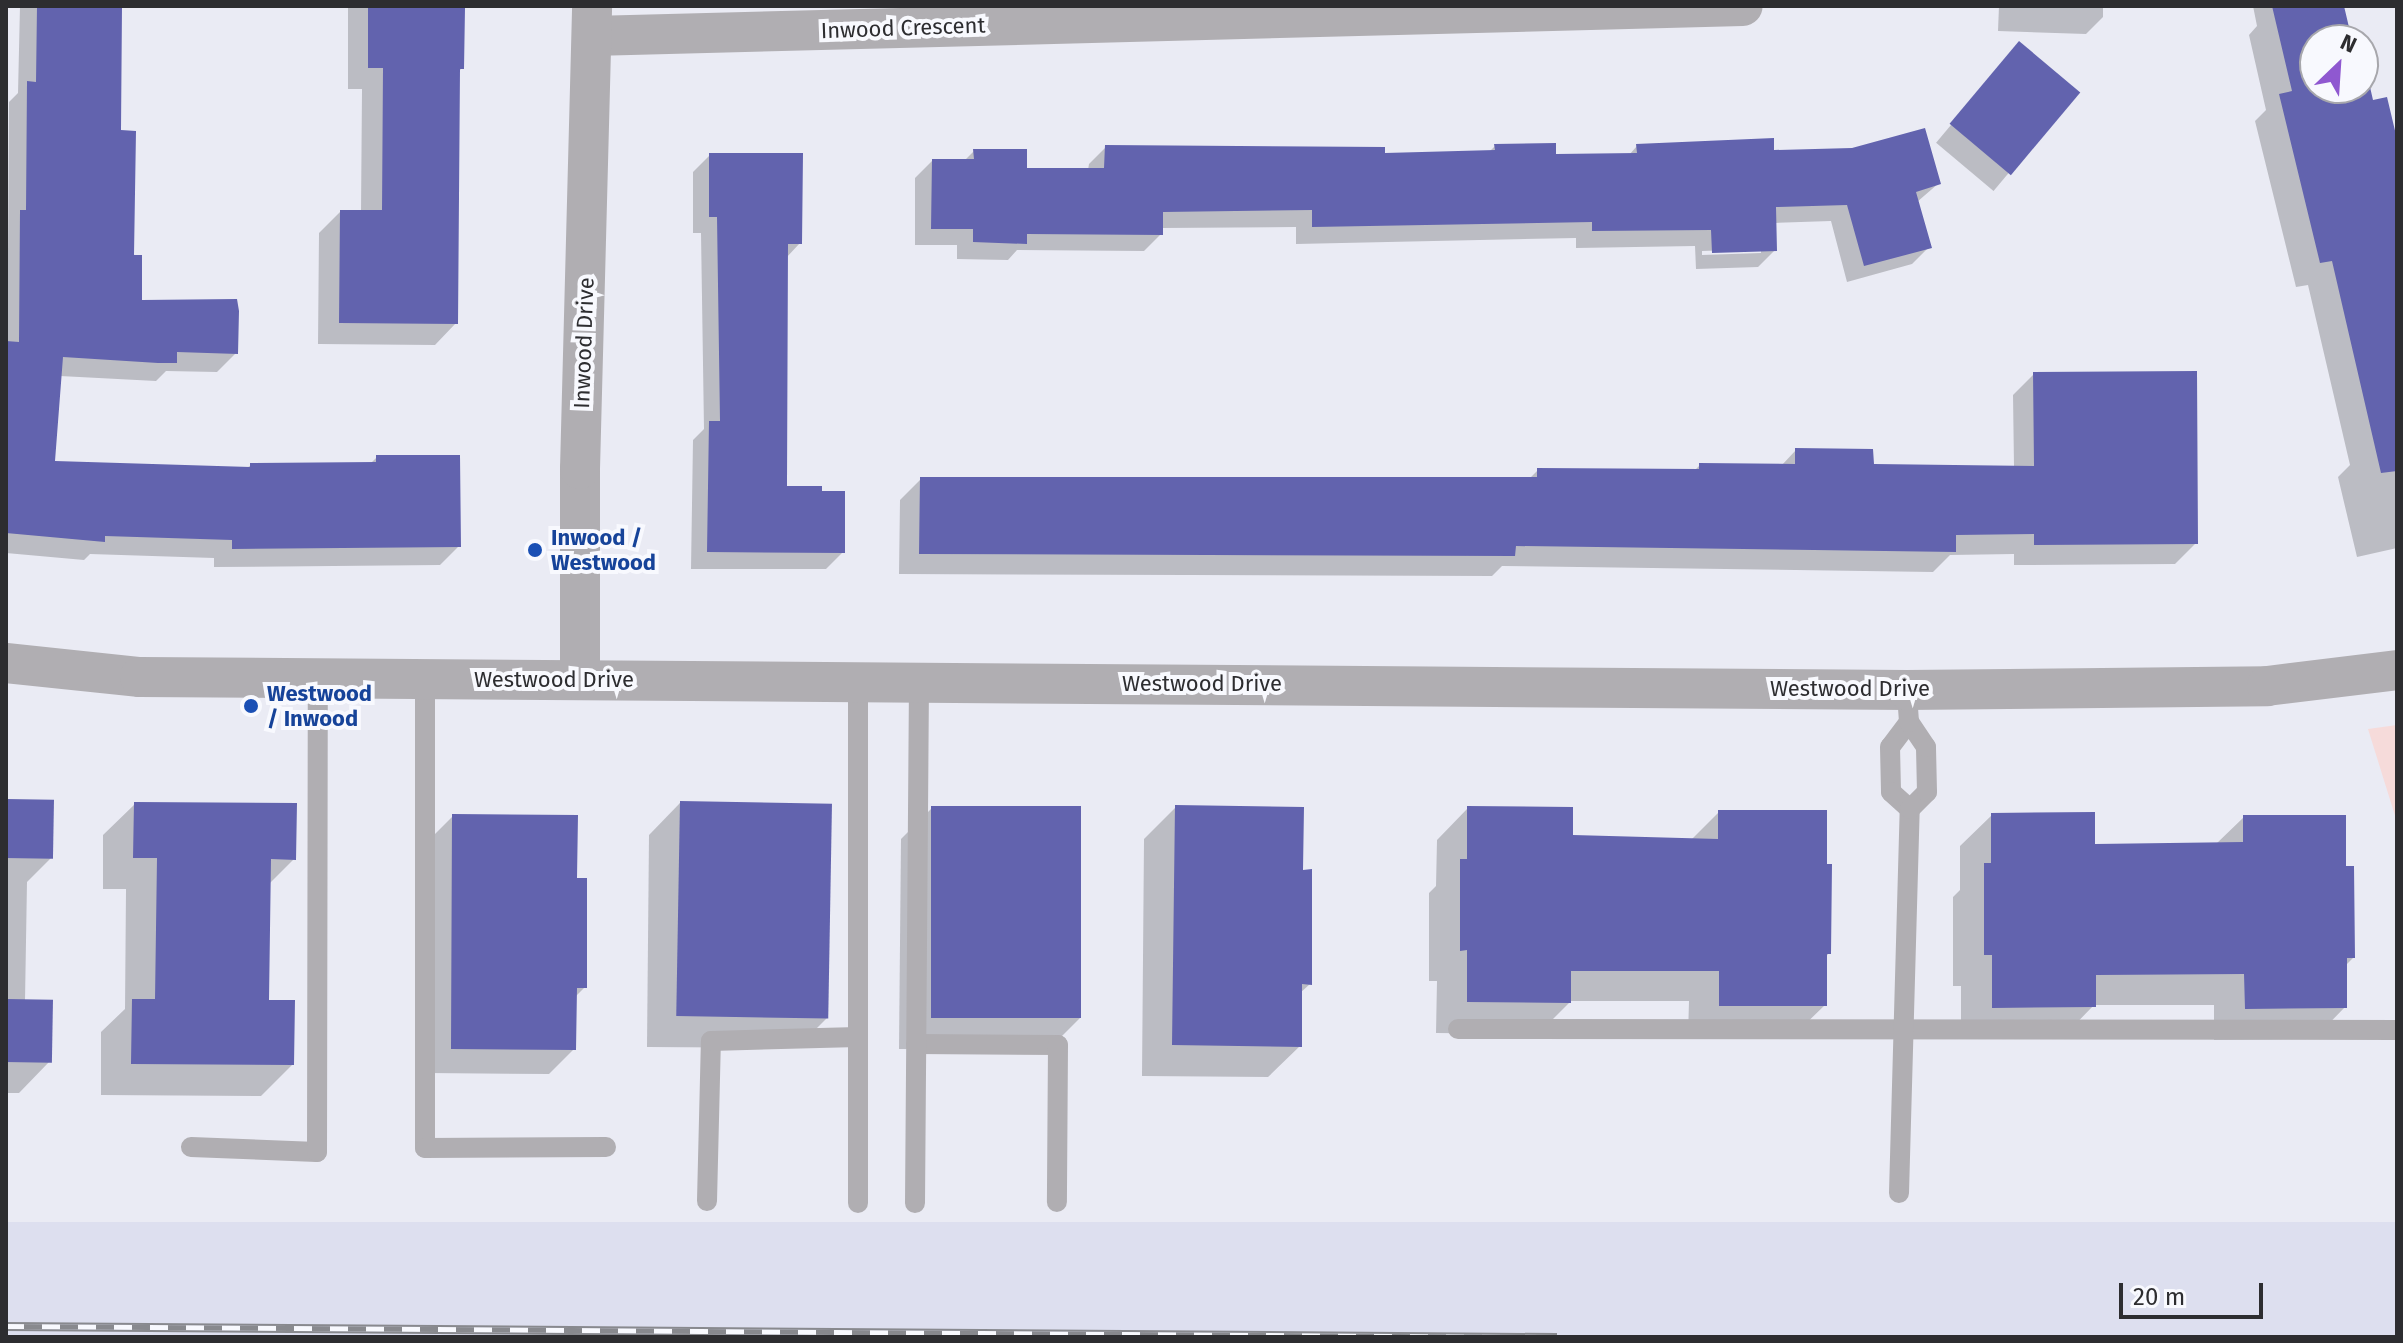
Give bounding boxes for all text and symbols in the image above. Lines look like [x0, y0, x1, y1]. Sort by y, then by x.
street label: Inwood Crescent [820, 12, 986, 44]
north arrow [2299, 24, 2379, 104]
text: N [2336, 28, 2361, 59]
street label: Inwood Drive [569, 277, 599, 409]
place label: Inwood / Westwood [551, 524, 656, 576]
marker: Inwood / Westwood [526, 541, 544, 559]
street label: Westwood Drive [474, 667, 634, 693]
street label: Westwood Drive [1122, 671, 1282, 697]
street label: Westwood Drive [1770, 676, 1930, 702]
place label: Westwood / Inwood [267, 680, 372, 732]
marker: Westwood / Inwood [242, 697, 260, 715]
scale bar [2123, 1267, 2267, 1317]
text: 20 m [2133, 1283, 2185, 1311]

